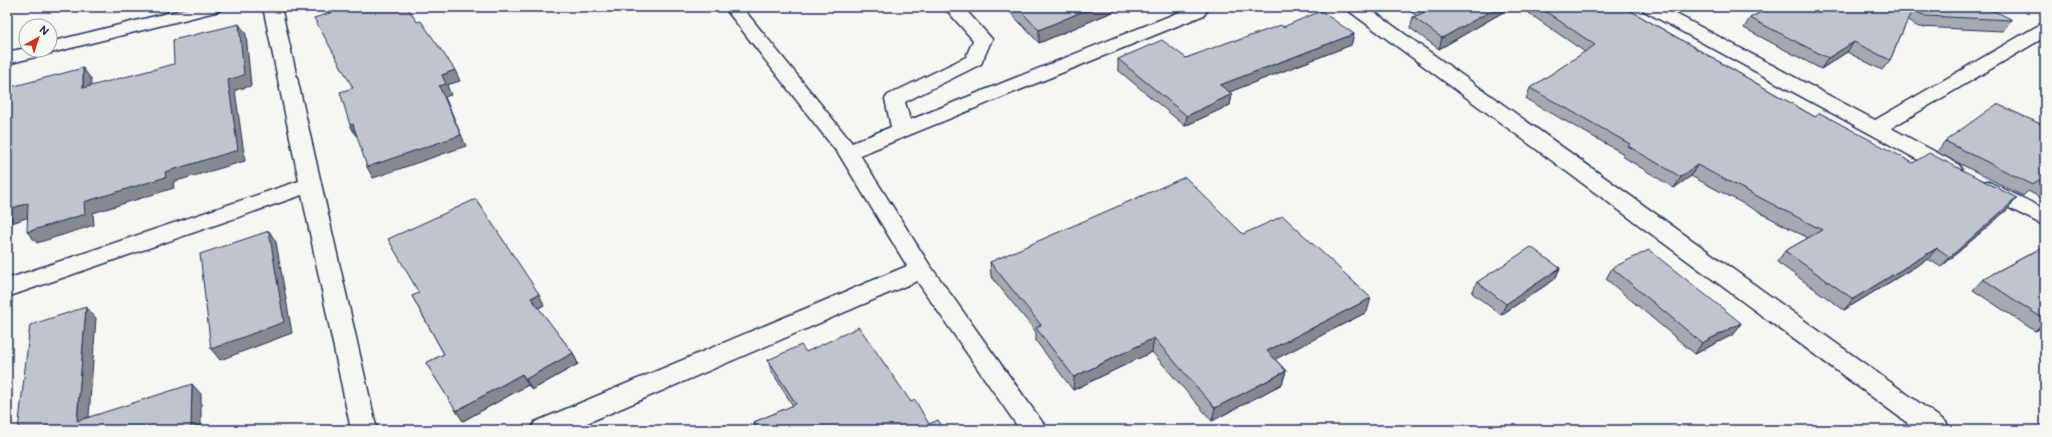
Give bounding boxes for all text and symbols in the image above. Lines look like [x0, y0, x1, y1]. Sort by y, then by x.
north arrow [18, 18, 58, 58]
text: N [37, 21, 53, 38]

